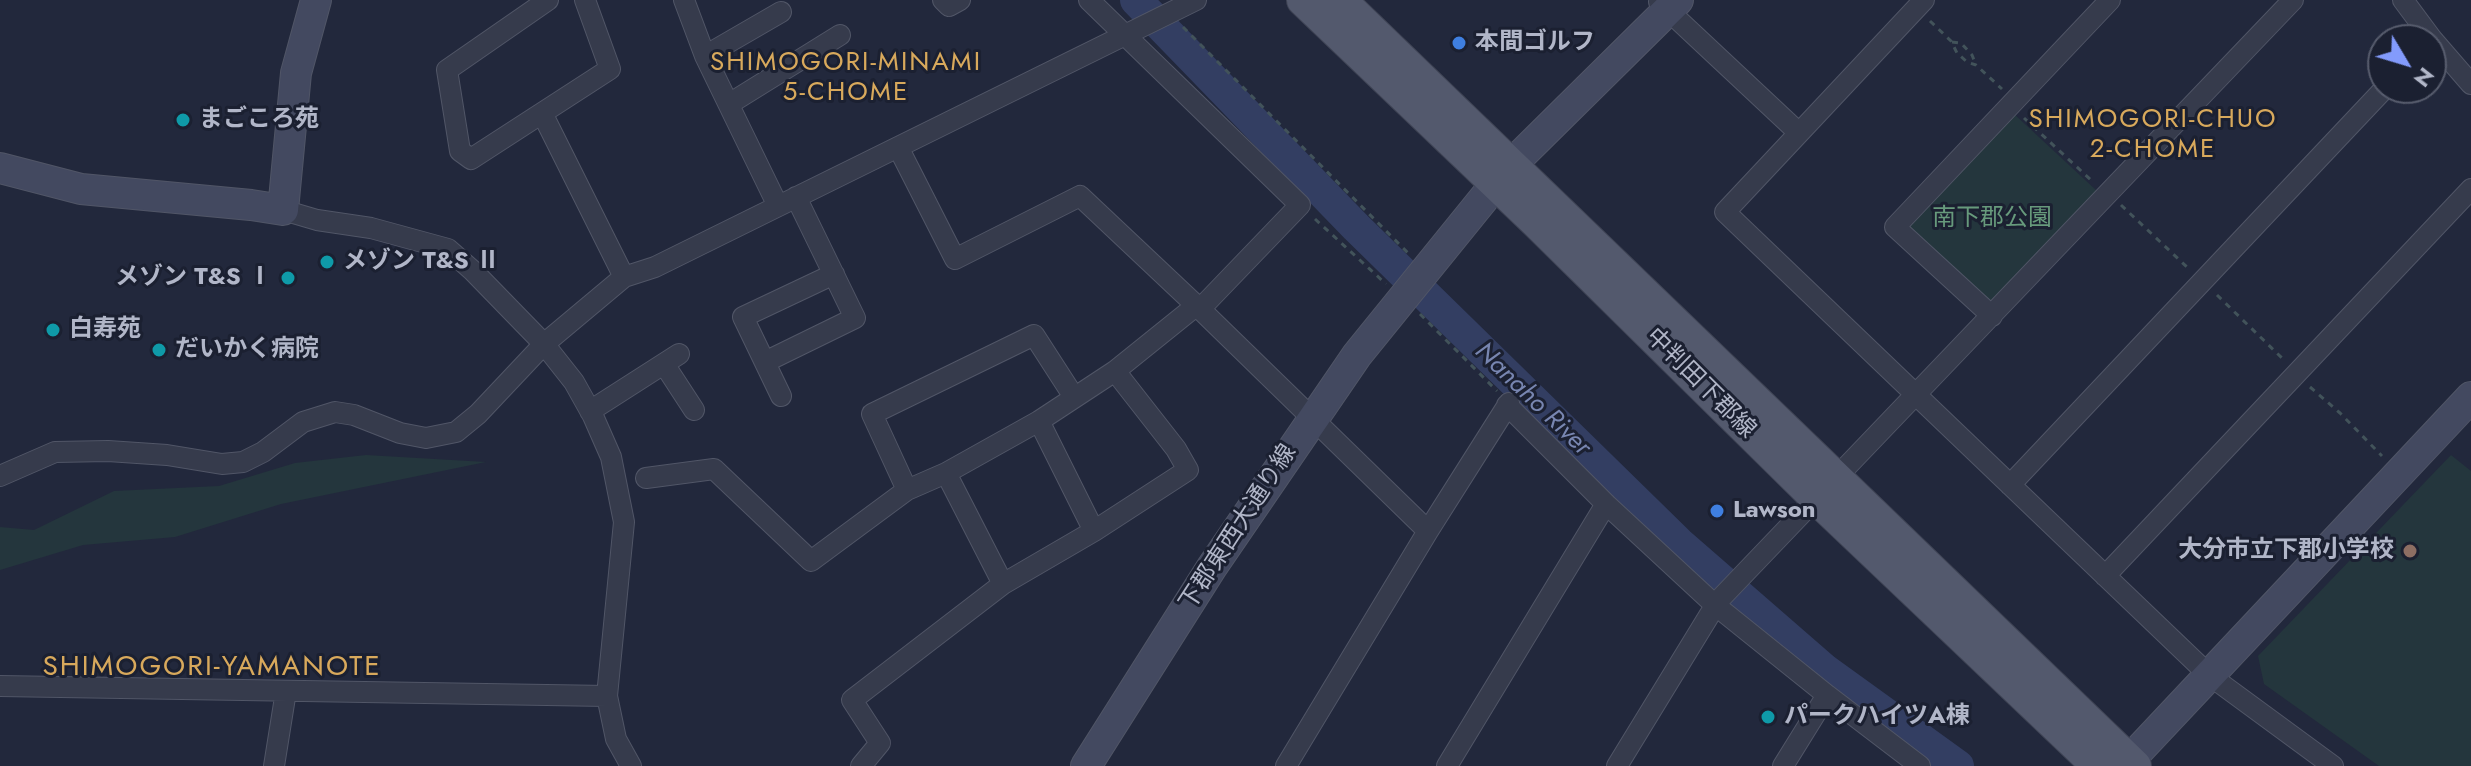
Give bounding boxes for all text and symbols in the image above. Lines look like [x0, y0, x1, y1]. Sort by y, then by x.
north arrow [2367, 24, 2447, 104]
place label: 本間ゴルフ [1475, 29, 1595, 57]
marker: 本間ゴルフ [1450, 34, 1468, 52]
district label: SHIMOGORI-MINAMI 5-CHOME [710, 48, 982, 110]
text: N [2406, 61, 2442, 94]
district label: SHIMOGORI-CHUO 2-CHOME [2028, 105, 2278, 166]
place label: まごころ苑 [199, 106, 319, 134]
marker: まごころ苑 [174, 111, 192, 129]
park label: 南下郡公園 [1932, 205, 2052, 233]
place label: メゾン T&S Ⅱ [343, 248, 500, 276]
marker: メゾン T&S Ⅱ [318, 253, 336, 271]
place label: メゾン T&S Ⅰ [115, 264, 272, 292]
marker: メゾン T&S Ⅰ [279, 269, 297, 287]
place label: 白寿苑 [69, 316, 141, 344]
marker: 白寿苑 [44, 321, 62, 339]
street label: 中判田下郡線 [1639, 323, 1761, 445]
place label: だいかく病院 [175, 336, 319, 364]
water label: Nanaho River [1467, 337, 1597, 463]
marker: だいかく病院 [150, 341, 168, 359]
street label: 下郡東西大通り線 [1175, 440, 1303, 616]
place label: Lawson [1733, 497, 1816, 525]
marker: Lawson [1708, 502, 1726, 520]
place label: 大分市立下郡小学校 [2178, 537, 2394, 565]
marker: 大分市立下郡小学校 [2401, 542, 2419, 560]
district label: SHIMOGORI-YAMANOTE [42, 651, 382, 685]
place label: パークハイツA棟 [1784, 703, 1970, 731]
marker: パークハイツA棟 [1759, 708, 1777, 726]

